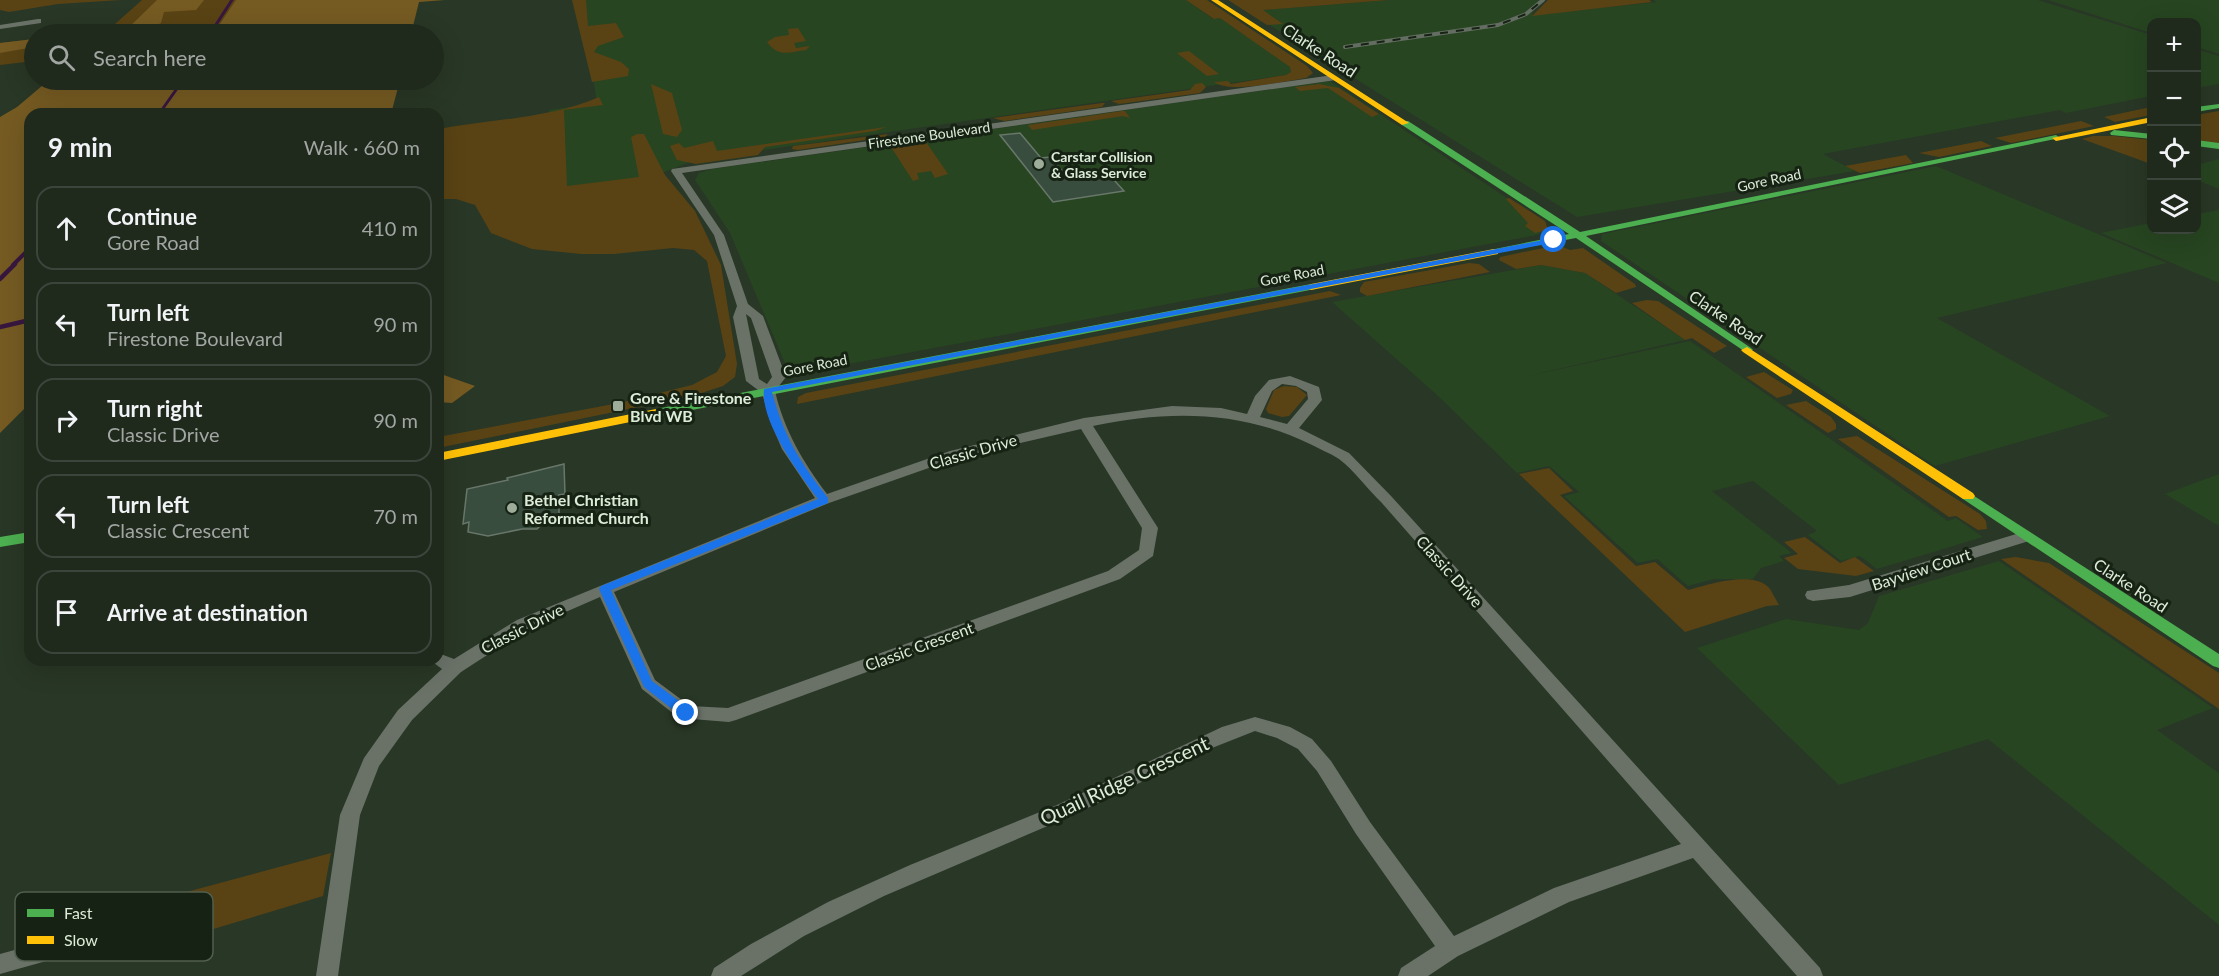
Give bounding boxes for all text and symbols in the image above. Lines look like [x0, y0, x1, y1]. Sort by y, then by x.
map controls [2147, 18, 2201, 234]
button: + [2147, 18, 2201, 72]
street label: Clarke Road [1280, 19, 1360, 81]
search box [24, 24, 444, 90]
icon: search [45, 41, 78, 74]
text: Search here [93, 44, 206, 71]
button: − [2147, 72, 2201, 126]
street label: Firestone Boulevard [867, 118, 991, 152]
button: locate [2147, 126, 2201, 180]
text: 9 min [48, 131, 112, 163]
text: Walk · 660 m [304, 135, 420, 159]
place label: Carstar Collision & Glass Service [1051, 148, 1153, 181]
marker: Carstar Collision & Glass Service [1032, 157, 1046, 171]
street label: Gore Road [1735, 165, 1803, 195]
button: layers [2147, 180, 2201, 234]
text: Continue [107, 203, 197, 230]
icon: ahead [50, 212, 83, 245]
text: 410 m [362, 216, 418, 240]
route start [1540, 226, 1566, 252]
text: Gore Road [107, 230, 200, 254]
street label: Gore Road [1259, 260, 1325, 290]
street label: Clarke Road [1686, 286, 1766, 348]
text: Turn left [107, 299, 189, 326]
icon: left [50, 308, 83, 341]
text: 90 m [373, 312, 418, 336]
text: Firestone Boulevard [107, 326, 283, 350]
street label: Gore Road [782, 350, 848, 380]
place label: Gore & Firestone Blvd WB [630, 388, 752, 425]
text: Turn right [107, 395, 202, 422]
marker: Gore & Firestone Blvd WB [611, 399, 625, 413]
icon: right [50, 404, 83, 437]
text: 90 m [373, 408, 418, 432]
text: Classic Drive [107, 422, 220, 446]
street label: Classic Drive [927, 429, 1019, 473]
place label: Bethel Christian Reformed Church [524, 490, 649, 527]
text: Turn left [107, 491, 189, 518]
icon: left [50, 500, 83, 533]
marker: Bethel Christian Reformed Church [505, 501, 519, 515]
text: 70 m [373, 504, 418, 528]
text: Classic Crescent [107, 518, 249, 542]
street label: Classic Drive [1413, 531, 1487, 611]
street label: Bayview Court [1869, 544, 1973, 594]
street label: Clarke Road [2091, 554, 2171, 616]
icon: arrive [50, 596, 83, 629]
text: Arrive at destination [107, 599, 308, 626]
street label: Classic Drive [478, 599, 566, 657]
street label: Classic Crescent [862, 618, 976, 674]
route end [672, 699, 698, 725]
street label: Quail Ridge Crescent [1036, 730, 1212, 830]
legend [15, 892, 213, 961]
text: Fast [64, 903, 93, 922]
text: Slow [64, 930, 98, 949]

